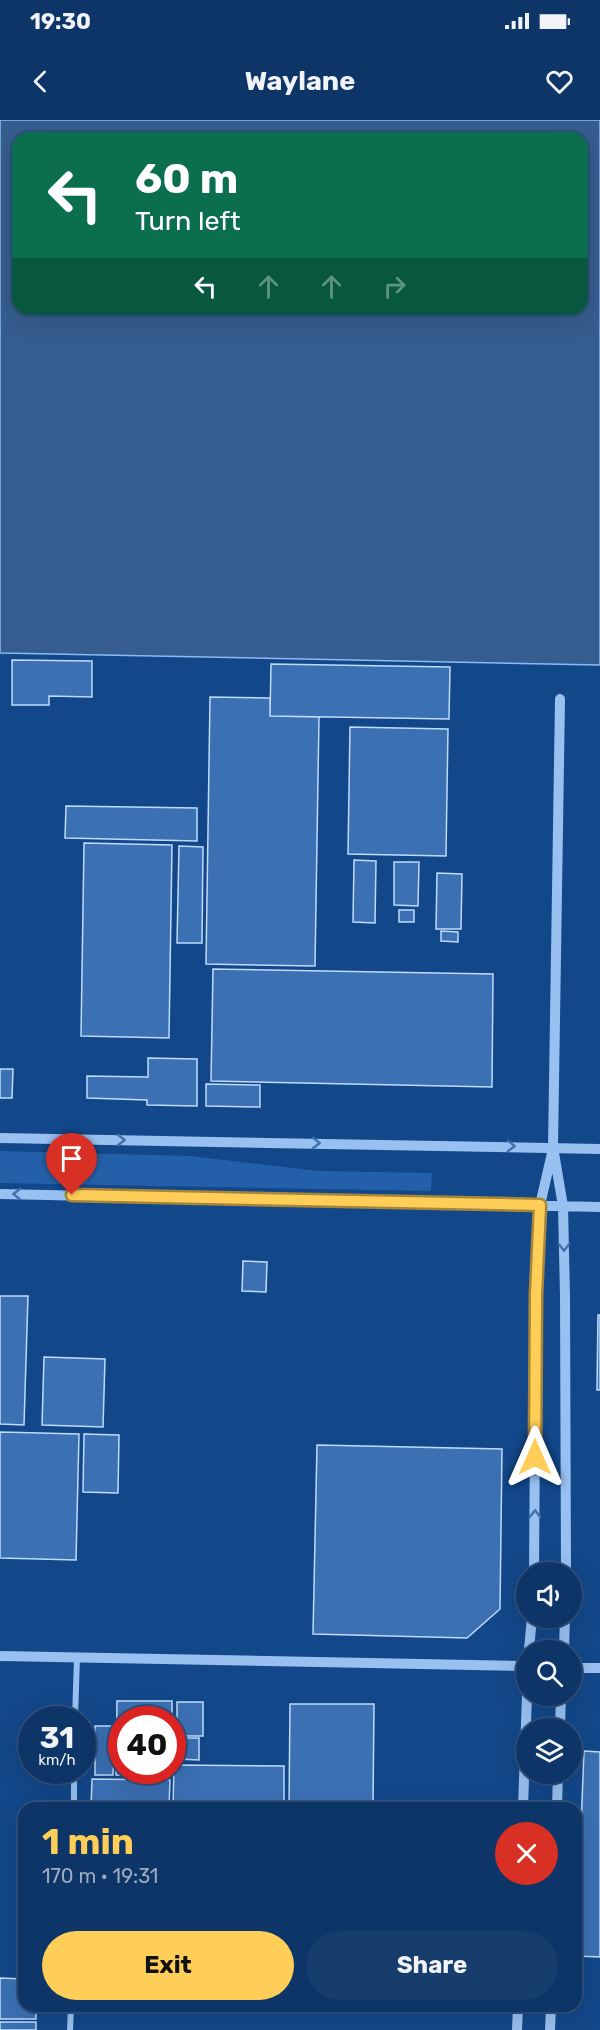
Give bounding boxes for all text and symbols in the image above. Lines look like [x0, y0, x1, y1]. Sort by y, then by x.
text: 19:30 [30, 8, 91, 35]
icon: back [24, 65, 57, 98]
text: Waylane [245, 65, 355, 97]
icon: heart [543, 65, 576, 98]
text: 60 m [135, 154, 238, 204]
icon: left [36, 156, 114, 234]
text: Turn left [135, 205, 240, 237]
icon: left [189, 270, 222, 303]
icon: ahead [252, 270, 285, 303]
icon: ahead [315, 270, 348, 303]
icon: right [378, 270, 411, 303]
pin [46, 1133, 97, 1195]
one-way arrow [117, 1134, 126, 1146]
one-way arrow [312, 1137, 321, 1149]
one-way arrow [507, 1140, 516, 1153]
icon: arrive [55, 1142, 88, 1175]
one-way arrow [12, 1188, 21, 1200]
one-way arrow [558, 1242, 570, 1251]
position arrow [503, 1425, 567, 1489]
one-way arrow [528, 1509, 541, 1518]
map controls [516, 1562, 582, 1784]
button: sound [516, 1562, 582, 1628]
button: search [516, 1640, 582, 1706]
speed limit sign: 40 [108, 1706, 186, 1784]
button: layers [516, 1718, 582, 1784]
text: 31 [40, 1720, 74, 1756]
text: km/h [38, 1751, 76, 1769]
text: 1 min [42, 1820, 134, 1863]
button: close [495, 1822, 558, 1885]
text: 170 m · 19:31 [42, 1864, 158, 1888]
button: Exit [42, 1931, 294, 2000]
button: Share [306, 1931, 558, 2000]

